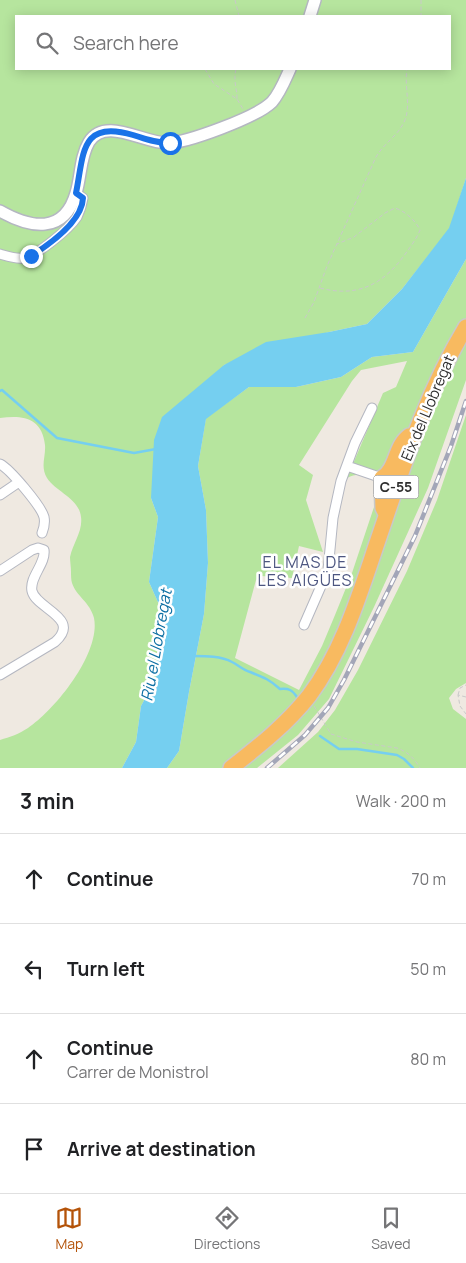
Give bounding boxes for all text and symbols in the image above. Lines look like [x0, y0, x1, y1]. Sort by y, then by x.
search box [15, 15, 451, 70]
icon: search [33, 29, 61, 57]
text: Search here [73, 30, 179, 56]
route start [159, 132, 182, 155]
route end [20, 245, 43, 268]
street label: Eix del Llobregat [396, 352, 459, 464]
road number: C-55 [374, 476, 418, 498]
district label: EL MAS DE LES AIGÜES [258, 551, 352, 591]
water label: Riu el Llobregat [135, 586, 177, 703]
text: 3 min [20, 787, 74, 815]
text: Walk · 200 m [356, 790, 446, 812]
icon: ahead [20, 865, 48, 893]
text: Continue [67, 866, 153, 892]
text: 70 m [411, 868, 446, 890]
icon: left [20, 955, 48, 983]
text: Turn left [67, 956, 145, 982]
text: 50 m [410, 958, 446, 980]
text: Continue [67, 1035, 153, 1061]
icon: ahead [20, 1045, 48, 1073]
text: 80 m [410, 1048, 446, 1070]
text: Carrer de Monistrol [67, 1061, 209, 1083]
icon: arrive [20, 1135, 48, 1163]
text: Arrive at destination [67, 1136, 256, 1162]
tab: Map [55, 1204, 83, 1253]
tab: Directions [194, 1204, 260, 1253]
tab: Saved [371, 1204, 411, 1253]

